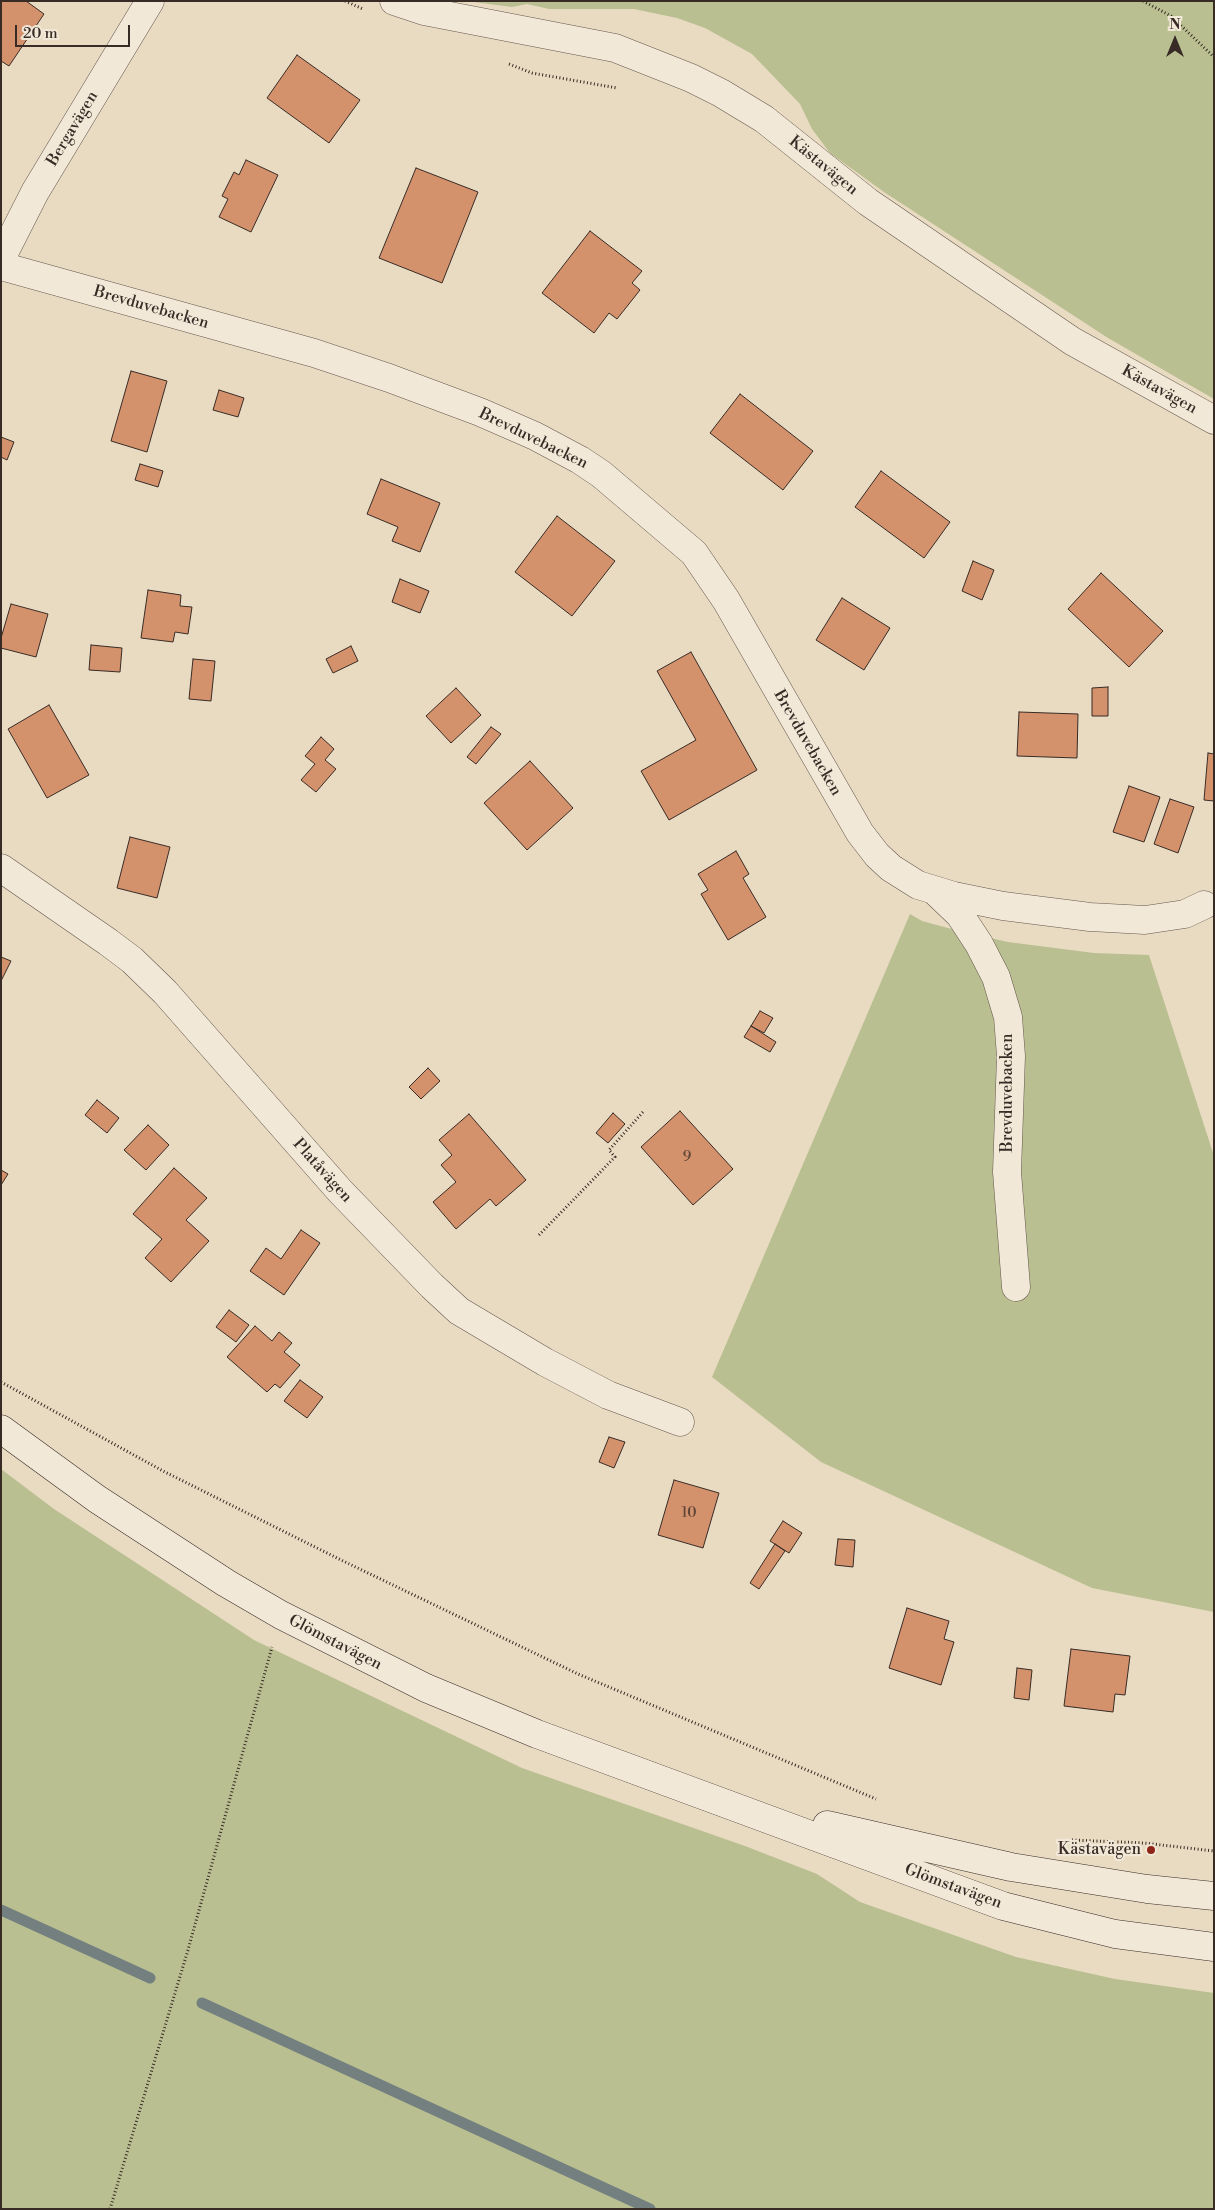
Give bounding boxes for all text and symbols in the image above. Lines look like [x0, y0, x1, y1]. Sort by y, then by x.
scale bar [18, 15, 132, 47]
north arrow [1150, 15, 1200, 65]
text: N [1169, 16, 1181, 34]
text: 20 m [23, 24, 58, 43]
street label: Bergavägen [43, 88, 103, 170]
street label: Kästavägen [785, 132, 861, 200]
street label: Brevduvebacken [91, 282, 211, 334]
street label: Kästavägen [1118, 361, 1200, 419]
street label: Brevduvebacken [475, 404, 591, 474]
street label: Brevduvebacken [769, 687, 845, 799]
street label: Brevduvebacken [998, 1034, 1018, 1152]
street label: Platåvägen [288, 1135, 356, 1207]
house number: 9 [683, 1150, 691, 1166]
house number: 10 [682, 1506, 696, 1522]
street label: Glömstavägen [285, 1611, 385, 1675]
place label: Kästavägen [1058, 1840, 1141, 1860]
marker: Kästavägen [1145, 1844, 1157, 1856]
street label: Glömstavägen [902, 1860, 1004, 1914]

